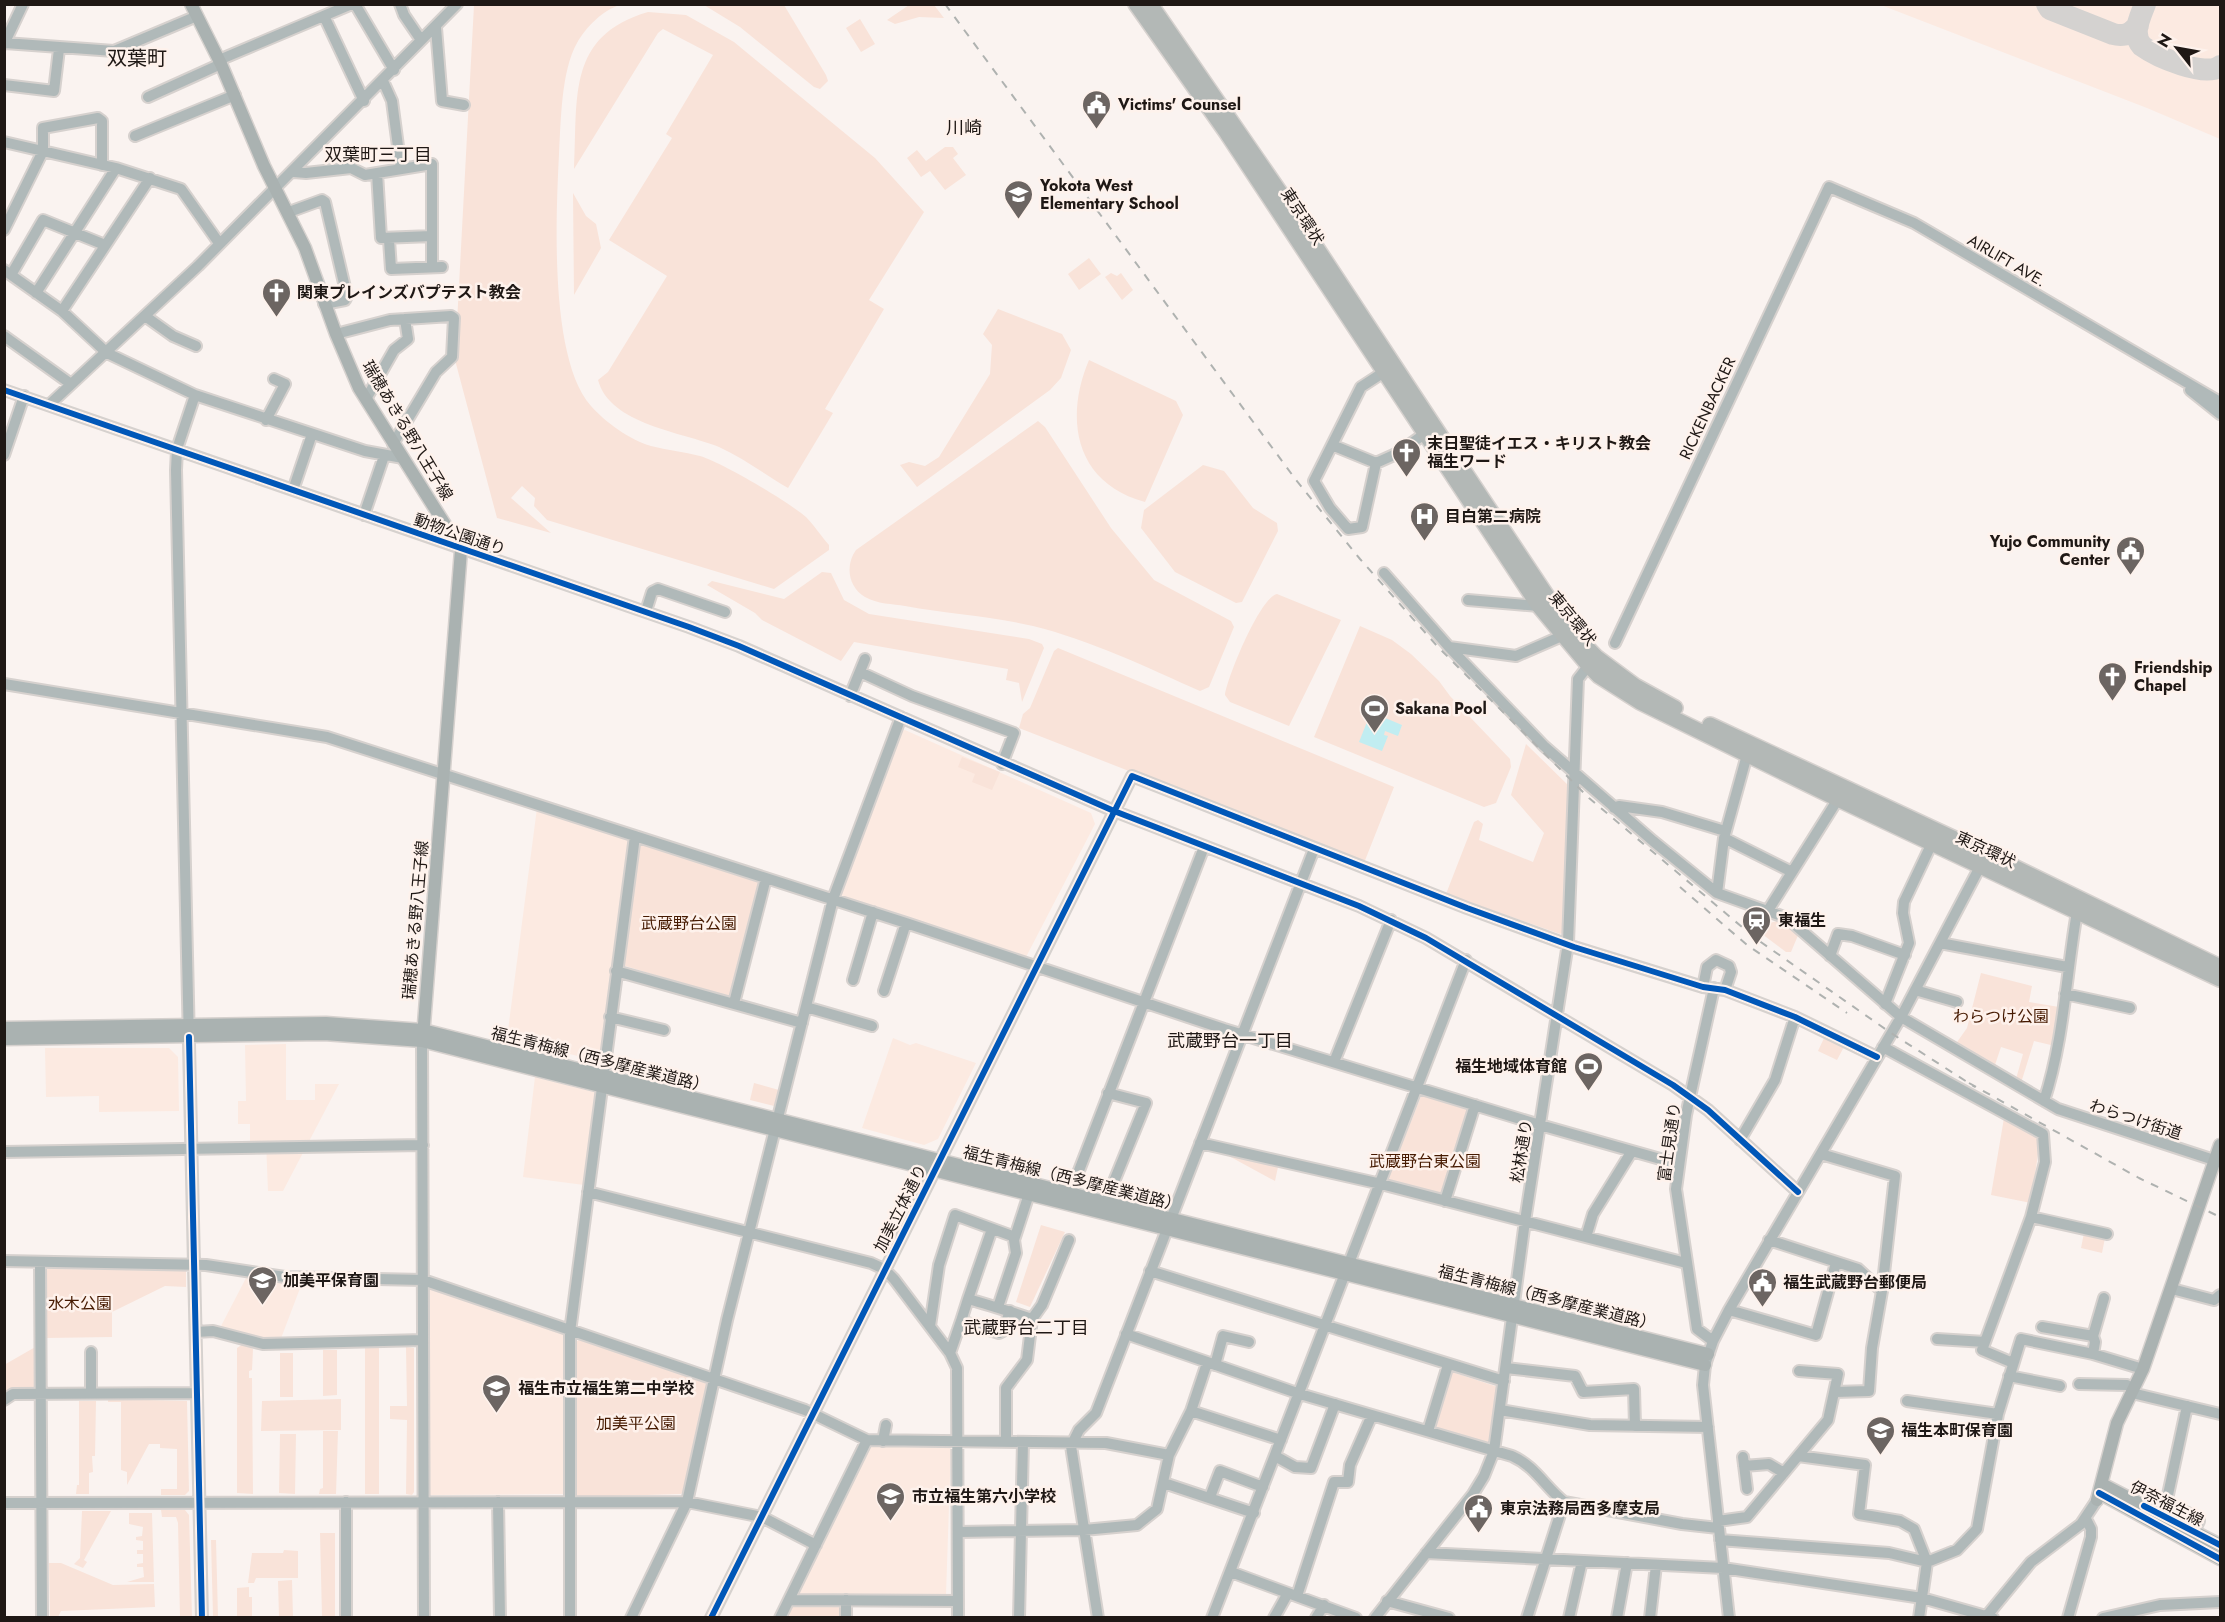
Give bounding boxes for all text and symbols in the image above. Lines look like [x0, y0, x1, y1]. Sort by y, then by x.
north arrow [2147, 18, 2207, 78]
text: N [2151, 29, 2178, 52]
district label: 双葉町 [107, 44, 167, 73]
public building icon: Victims' Counsel [1081, 88, 1113, 130]
place label: Victims' Counsel [1117, 93, 1241, 116]
district label: 川崎 [946, 115, 982, 141]
district label: 双葉町三丁目 [324, 142, 432, 168]
place label: Yokota West Elementary School [1039, 174, 1179, 215]
school or university icon: Yokota West Elementary School [1003, 178, 1035, 220]
street label: 東京環状 [1276, 183, 1330, 249]
street label: AIRLIFT AVE. [1963, 229, 2050, 292]
church icon: 関東プレインズバプテスト教会 [260, 276, 292, 318]
place label: 関東プレインズバプテスト教会 [297, 281, 521, 304]
street label: RICKENBACKER [1674, 353, 1741, 463]
street label: 瑞穂あきる野八王子線 [357, 356, 459, 505]
place label: 末日聖徒イエス・キリスト教会 福生ワード [1427, 432, 1651, 473]
church icon: 末日聖徒イエス・キリスト教会 福生ワード [1390, 436, 1422, 478]
hospital icon: 目白第二病院 [1408, 500, 1440, 542]
place label: 目白第二病院 [1445, 505, 1541, 528]
street label: 動物公園通り [411, 508, 509, 561]
place label: Yujo Community Center [1989, 530, 2111, 571]
public building icon: Yujo Community Center [2115, 534, 2147, 576]
street label: 東京環状 [1544, 586, 1602, 650]
place label: Friendship Chapel [2134, 656, 2213, 697]
church icon: Friendship Chapel [2097, 660, 2129, 702]
sports icon: Sakana Pool [1358, 692, 1390, 734]
place label: Sakana Pool [1395, 697, 1487, 720]
street label: 東京環状 [1952, 826, 2020, 873]
street label: 瑞穂あきる野八王子線 [397, 840, 434, 1001]
station icon: 東福生 [1741, 904, 1773, 946]
place label: 東福生 [1778, 909, 1826, 932]
park label: 武蔵野台公園 [641, 912, 737, 935]
park label: わらつけ公園 [1953, 1005, 2049, 1028]
street label: 福生青梅線（西多摩産業道路） [488, 1021, 711, 1098]
district label: 武蔵野台一丁目 [1167, 1028, 1293, 1054]
sports icon: 福生地域体育館 [1572, 1050, 1604, 1092]
place label: 福生地域体育館 [1455, 1055, 1567, 1078]
street label: わらつけ街道 [2087, 1094, 2185, 1145]
street label: 富士見通り [1653, 1101, 1686, 1183]
street label: 松林通り [1505, 1118, 1538, 1184]
street label: 福生青梅線（西多摩産業道路） [960, 1140, 1183, 1217]
park label: 武蔵野台東公園 [1369, 1150, 1481, 1173]
street label: 加美立体通り [868, 1160, 932, 1256]
street label: 福生青梅線（西多摩産業道路） [1435, 1259, 1658, 1336]
school or university icon: 加美平保育園 [246, 1264, 278, 1306]
public building icon: 福生武蔵野台郵便局 [1746, 1266, 1778, 1308]
place label: 加美平保育園 [283, 1269, 379, 1292]
place label: 福生武蔵野台郵便局 [1783, 1271, 1927, 1294]
park label: 水木公園 [48, 1292, 112, 1315]
district label: 武蔵野台二丁目 [963, 1315, 1089, 1341]
school or university icon: 福生市立福生第二中学校 [481, 1372, 513, 1414]
place label: 福生市立福生第二中学校 [518, 1377, 694, 1400]
park label: 加美平公園 [596, 1412, 676, 1435]
school or university icon: 福生本町保育園 [1864, 1414, 1896, 1456]
place label: 福生本町保育園 [1901, 1419, 2013, 1442]
street label: 伊奈福生線 [2126, 1475, 2208, 1532]
school or university icon: 市立福生第六小学校 [875, 1480, 907, 1522]
place label: 市立福生第六小学校 [912, 1485, 1056, 1508]
public building icon: 東京法務局西多摩支局 [1463, 1492, 1495, 1534]
place label: 東京法務局西多摩支局 [1500, 1497, 1660, 1520]

